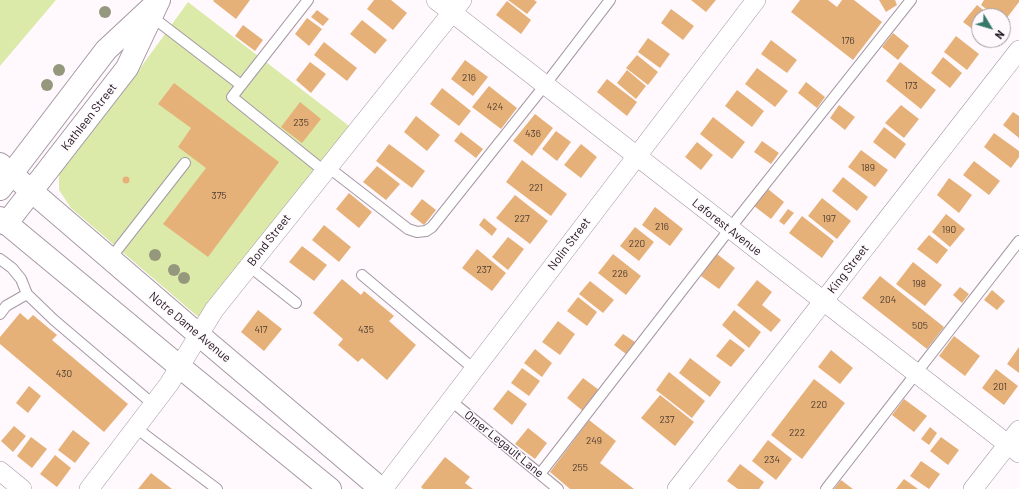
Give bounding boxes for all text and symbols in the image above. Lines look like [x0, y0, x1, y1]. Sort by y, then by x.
north arrow [971, 8, 1011, 48]
text: N [993, 28, 1007, 42]
house number: 176 [841, 35, 855, 47]
house number: 216 [462, 72, 476, 84]
street label: Kathleen Street [58, 80, 120, 154]
house number: 173 [904, 80, 918, 92]
house number: 424 [487, 101, 503, 113]
house number: 235 [293, 117, 309, 129]
house number: 436 [525, 128, 541, 140]
house number: 189 [861, 162, 875, 174]
house number: 221 [529, 182, 543, 194]
house number: 375 [211, 190, 227, 202]
street label: Laforest Avenue [689, 195, 765, 259]
street label: Bond Street [244, 211, 294, 269]
house number: 227 [514, 213, 530, 225]
house number: 197 [822, 213, 836, 225]
street label: Nolin Street [545, 215, 593, 273]
house number: 216 [655, 221, 669, 233]
house number: 190 [942, 224, 956, 236]
house number: 220 [629, 238, 645, 250]
street label: King Street [824, 242, 872, 296]
house number: 237 [476, 264, 492, 276]
house number: 226 [612, 268, 628, 280]
house number: 198 [912, 278, 926, 290]
street label: Notre Dame Avenue [146, 289, 234, 365]
house number: 204 [880, 294, 896, 306]
house number: 505 [912, 320, 928, 332]
house number: 417 [255, 324, 267, 336]
house number: 435 [358, 324, 374, 336]
house number: 430 [56, 368, 72, 380]
house number: 201 [993, 381, 1007, 393]
house number: 220 [811, 399, 827, 411]
street label: Omer Legault Lane [461, 408, 547, 480]
house number: 237 [659, 414, 675, 426]
house number: 222 [789, 427, 805, 439]
house number: 249 [586, 435, 602, 447]
house number: 234 [764, 454, 780, 466]
house number: 255 [572, 462, 588, 474]

